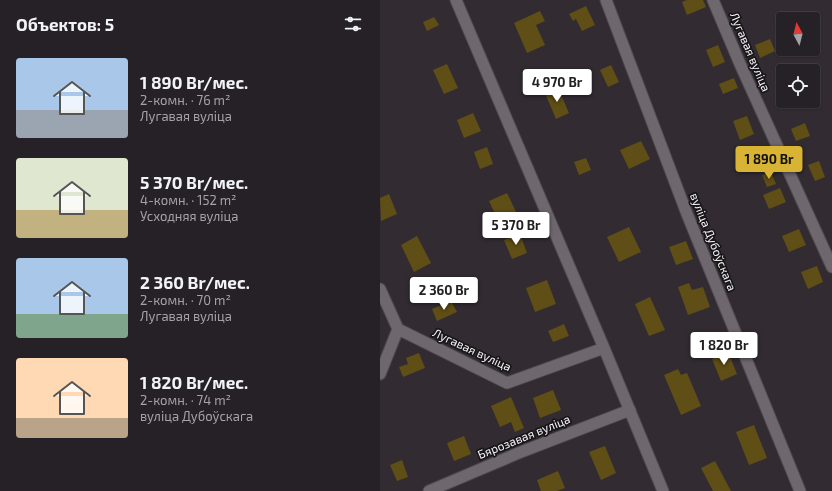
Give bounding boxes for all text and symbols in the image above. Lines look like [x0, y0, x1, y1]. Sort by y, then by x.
street label: Лугавая вуліца [727, 10, 774, 94]
north arrow [776, 12, 820, 56]
map controls [776, 12, 820, 108]
icon: filters [342, 13, 364, 35]
text: Объектов: 5 [16, 14, 114, 34]
button: locate [776, 64, 820, 108]
pin: 4 970 Br [516, 69, 598, 103]
text: 1 890 Br/мес. [140, 72, 248, 92]
icon: home [48, 74, 96, 122]
text: 4 970 Br [532, 74, 582, 90]
text: 2-комн. · 76 m² [140, 92, 230, 108]
text: Лугавая вуліца [140, 108, 232, 124]
pin: 1 890 Br [728, 146, 810, 180]
text: 1 890 Br [744, 151, 794, 167]
text: 5 370 Br/мес. [140, 172, 248, 192]
icon: home [48, 174, 96, 222]
street label: вуліца Дубоўскага [687, 191, 740, 293]
text: 4-комн. · 152 m² [140, 192, 236, 208]
text: Усходняя вуліца [140, 208, 238, 224]
pin: 5 370 Br [475, 212, 557, 246]
text: 5 370 Br [491, 217, 541, 233]
text: 2 360 Br/мес. [140, 272, 250, 292]
icon: home [48, 274, 96, 322]
pin: 2 360 Br [403, 277, 485, 311]
text: 2 360 Br [419, 282, 469, 298]
text: 2-комн. · 70 m² [140, 292, 231, 308]
text: Лугавая вуліца [140, 308, 232, 324]
street label: Лугавая вуліца [431, 325, 514, 374]
pin: 1 820 Br [683, 332, 765, 366]
text: 1 820 Br [700, 337, 748, 353]
text: 1 820 Br/мес. [140, 372, 248, 392]
icon: home [48, 374, 96, 422]
text: 2-комн. · 74 m² [140, 392, 231, 408]
text: вуліца Дубоўскага [140, 408, 253, 424]
street label: Бярозавая вуліца [475, 411, 572, 462]

